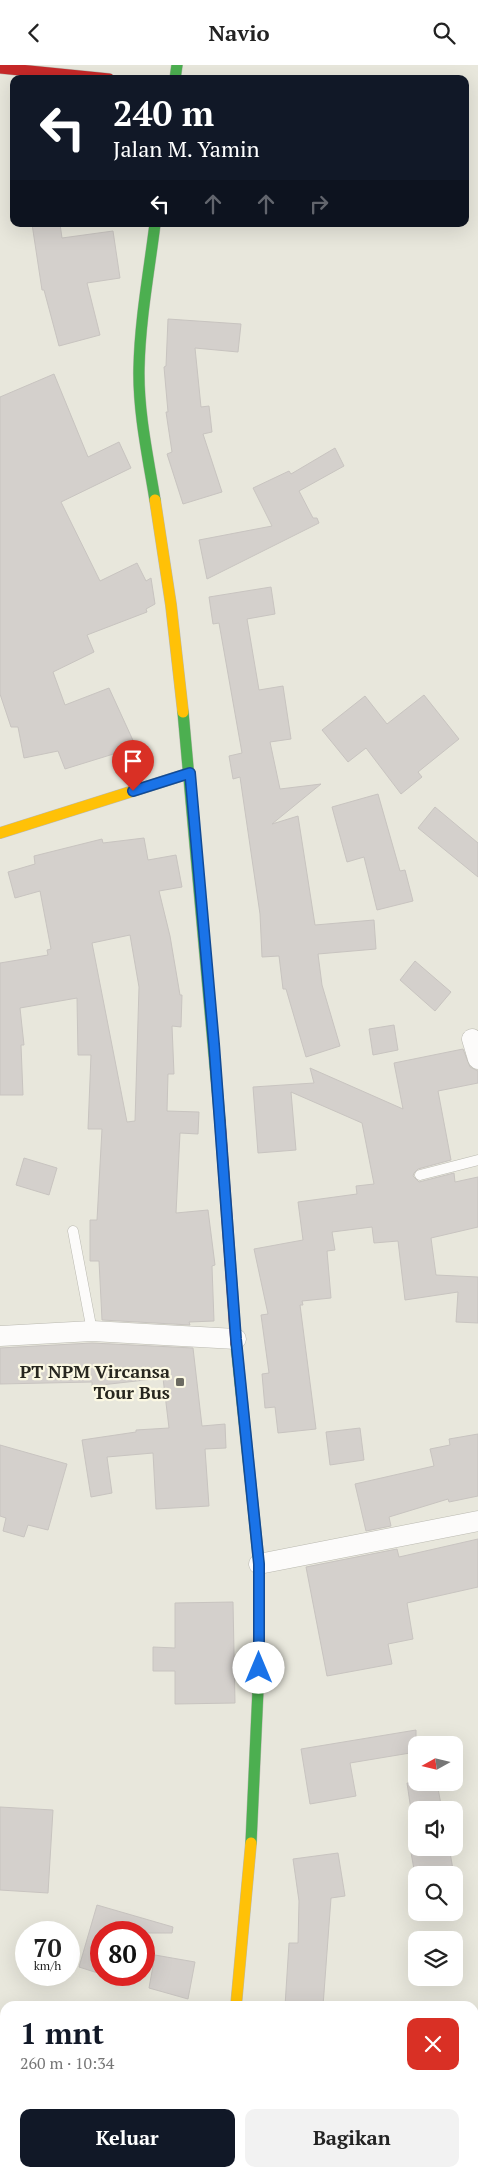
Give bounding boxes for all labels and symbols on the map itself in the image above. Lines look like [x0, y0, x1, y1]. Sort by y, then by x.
pin [112, 740, 154, 791]
place label: PT NPM Vircansa Tour Bus [20, 1359, 170, 1404]
marker: PT NPM Vircansa Tour Bus [174, 1376, 186, 1388]
position arrow [232, 1641, 284, 1693]
north arrow [408, 1736, 462, 1791]
speed limit sign: 80 [90, 1921, 155, 1986]

